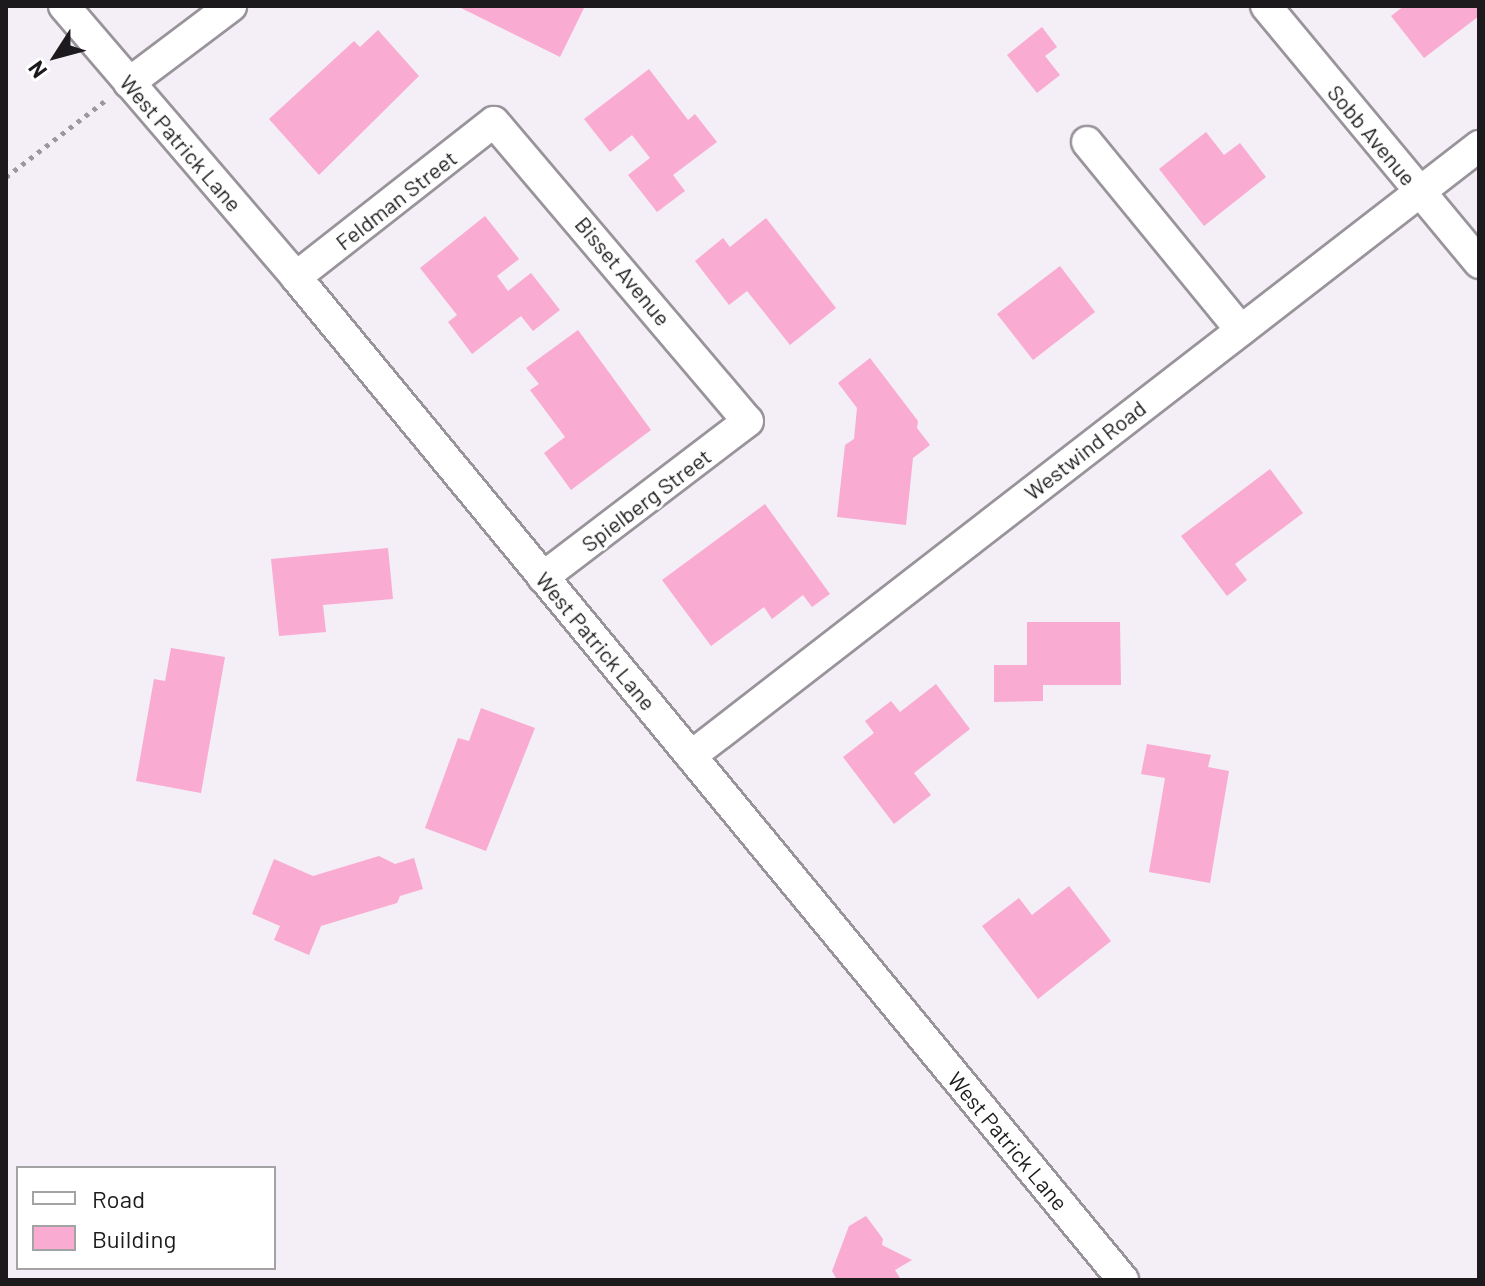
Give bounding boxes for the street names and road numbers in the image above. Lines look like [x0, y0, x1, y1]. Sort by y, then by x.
street label: West Patrick Lane [114, 69, 248, 217]
street label: Sobb Avenue [1322, 79, 1422, 191]
street label: Feldman Street [330, 145, 462, 255]
street label: Bisset Avenue [570, 211, 676, 331]
street label: Westwind Road [1019, 394, 1151, 506]
street label: Spielberg Street [576, 443, 716, 557]
street label: West Patrick Lane [530, 566, 662, 716]
street label: West Patrick Lane [942, 1066, 1074, 1216]

